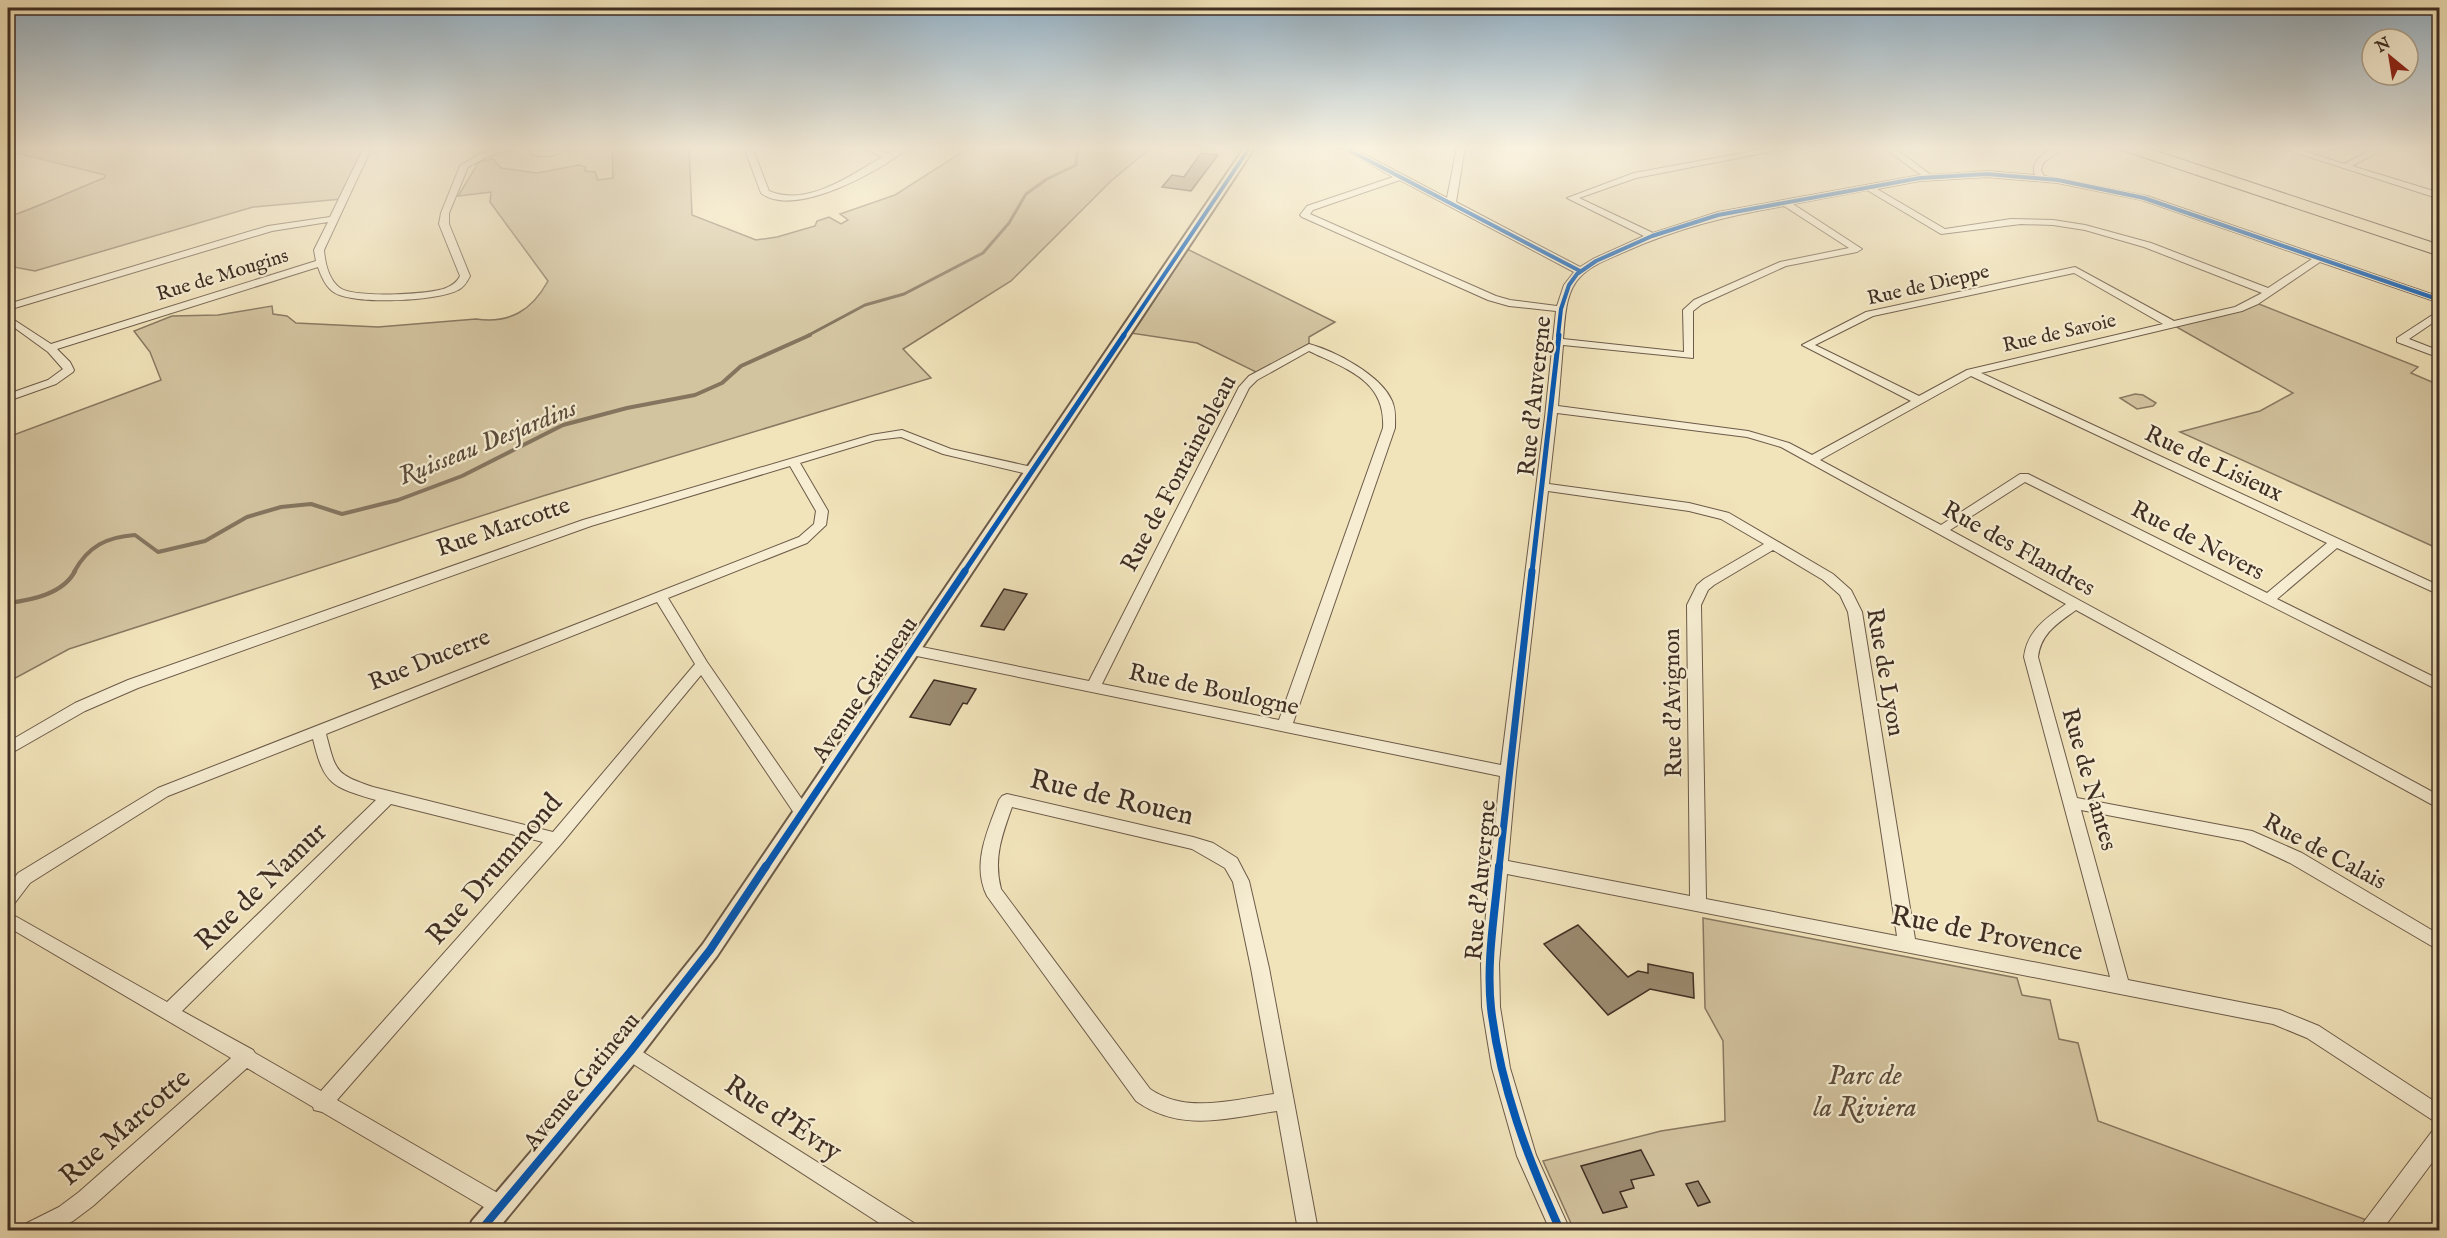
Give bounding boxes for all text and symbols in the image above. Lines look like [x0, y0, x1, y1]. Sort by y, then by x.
north arrow [2360, 27, 2420, 87]
text: N [2372, 34, 2395, 58]
street label: Rue de Mougins [153, 243, 292, 307]
street label: Rue de Dieppe [1865, 259, 1992, 312]
street label: Rue de Savoie [2000, 308, 2119, 359]
street label: Rue d'Auvergne [1512, 314, 1559, 478]
street label: Rue de Fontainebleau [1114, 370, 1244, 577]
water label: Ruisseau Desjardins [394, 391, 582, 493]
street label: Rue de Lisieux [2139, 419, 2288, 510]
street label: Rue Marcotte [433, 490, 574, 565]
street label: Rue des Flandres [1936, 494, 2100, 604]
street label: Rue de Nevers [2125, 494, 2269, 588]
street label: Rue de Lyon [1858, 606, 1911, 739]
street label: Avenue Gatineau [804, 611, 925, 770]
street label: Rue Ducerre [364, 622, 495, 699]
street label: Rue d'Avignon [1657, 628, 1690, 778]
street label: Rue de Boulogne [1126, 657, 1302, 724]
street label: Rue de Nantes [2053, 705, 2124, 854]
street label: Rue de Rouen [1026, 763, 1197, 834]
street label: Rue Drummond [419, 786, 570, 953]
street label: Rue d'Auvergne [1459, 799, 1504, 962]
street label: Rue de Calais [2257, 807, 2391, 898]
street label: Rue de Namur [188, 815, 335, 959]
street label: Rue de Provence [1888, 899, 2086, 970]
street label: Avenue Gatineau [516, 1006, 647, 1158]
park label: Parc de la Riviera [1813, 1059, 1917, 1126]
street label: Rue Marcotte [53, 1061, 199, 1194]
street label: Rue d'Évry [717, 1067, 849, 1170]

